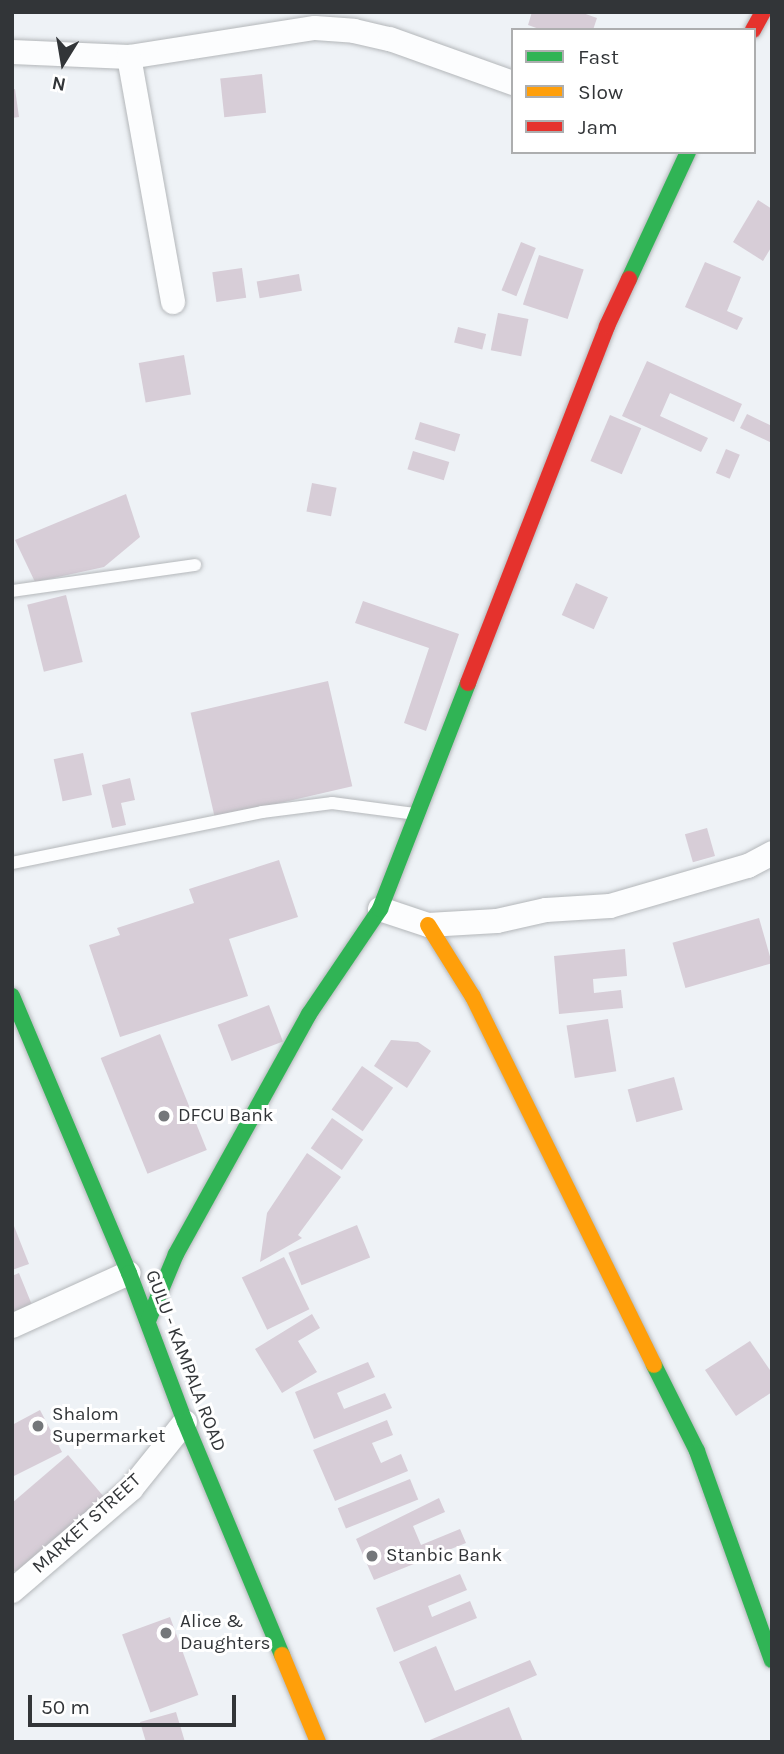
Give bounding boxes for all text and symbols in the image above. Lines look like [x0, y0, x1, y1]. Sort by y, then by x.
north arrow [28, 28, 98, 98]
legend [511, 28, 756, 154]
text: Fast [578, 45, 619, 69]
text: N [50, 72, 68, 96]
text: Slow [578, 80, 623, 104]
text: Jam [578, 115, 618, 139]
place label: DFCU Bank [178, 1105, 274, 1127]
marker: DFCU Bank [156, 1108, 172, 1124]
street label: GULU - KAMPALA ROAD [140, 1267, 230, 1455]
place label: Shalom Supermarket [52, 1404, 165, 1448]
marker: Shalom Supermarket [30, 1418, 46, 1434]
street label: MARKET STREET [28, 1469, 146, 1579]
place label: Stanbic Bank [386, 1545, 502, 1567]
marker: Stanbic Bank [364, 1548, 380, 1564]
place label: Alice & Daughters [180, 1611, 270, 1655]
marker: Alice & Daughters [158, 1625, 174, 1641]
scale bar [32, 1680, 240, 1724]
text: 50 m [41, 1695, 90, 1719]

